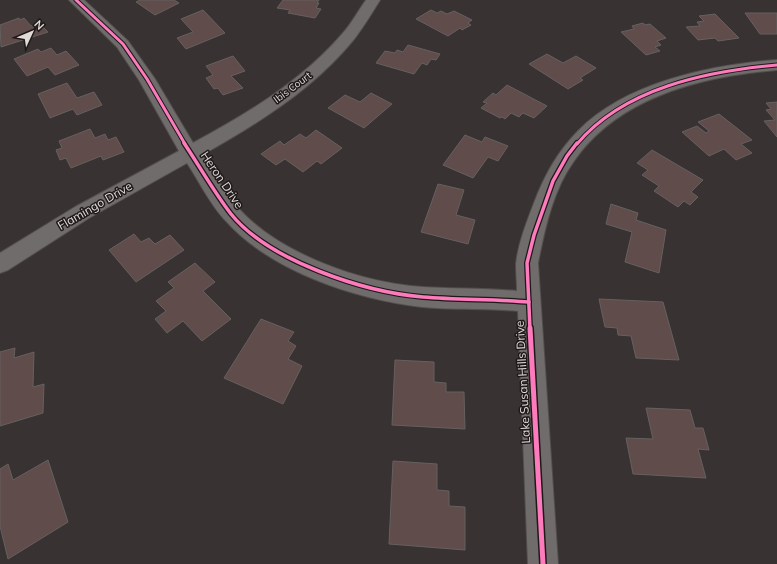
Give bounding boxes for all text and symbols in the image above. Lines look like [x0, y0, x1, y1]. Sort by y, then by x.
north arrow [12, 12, 52, 52]
text: N [31, 17, 47, 33]
street label: Ibis Court [271, 69, 314, 106]
street label: Heron Drive [198, 148, 247, 211]
street label: Flamingo Drive [55, 178, 135, 233]
street label: Lake Susan Hills Drive [512, 320, 533, 444]

